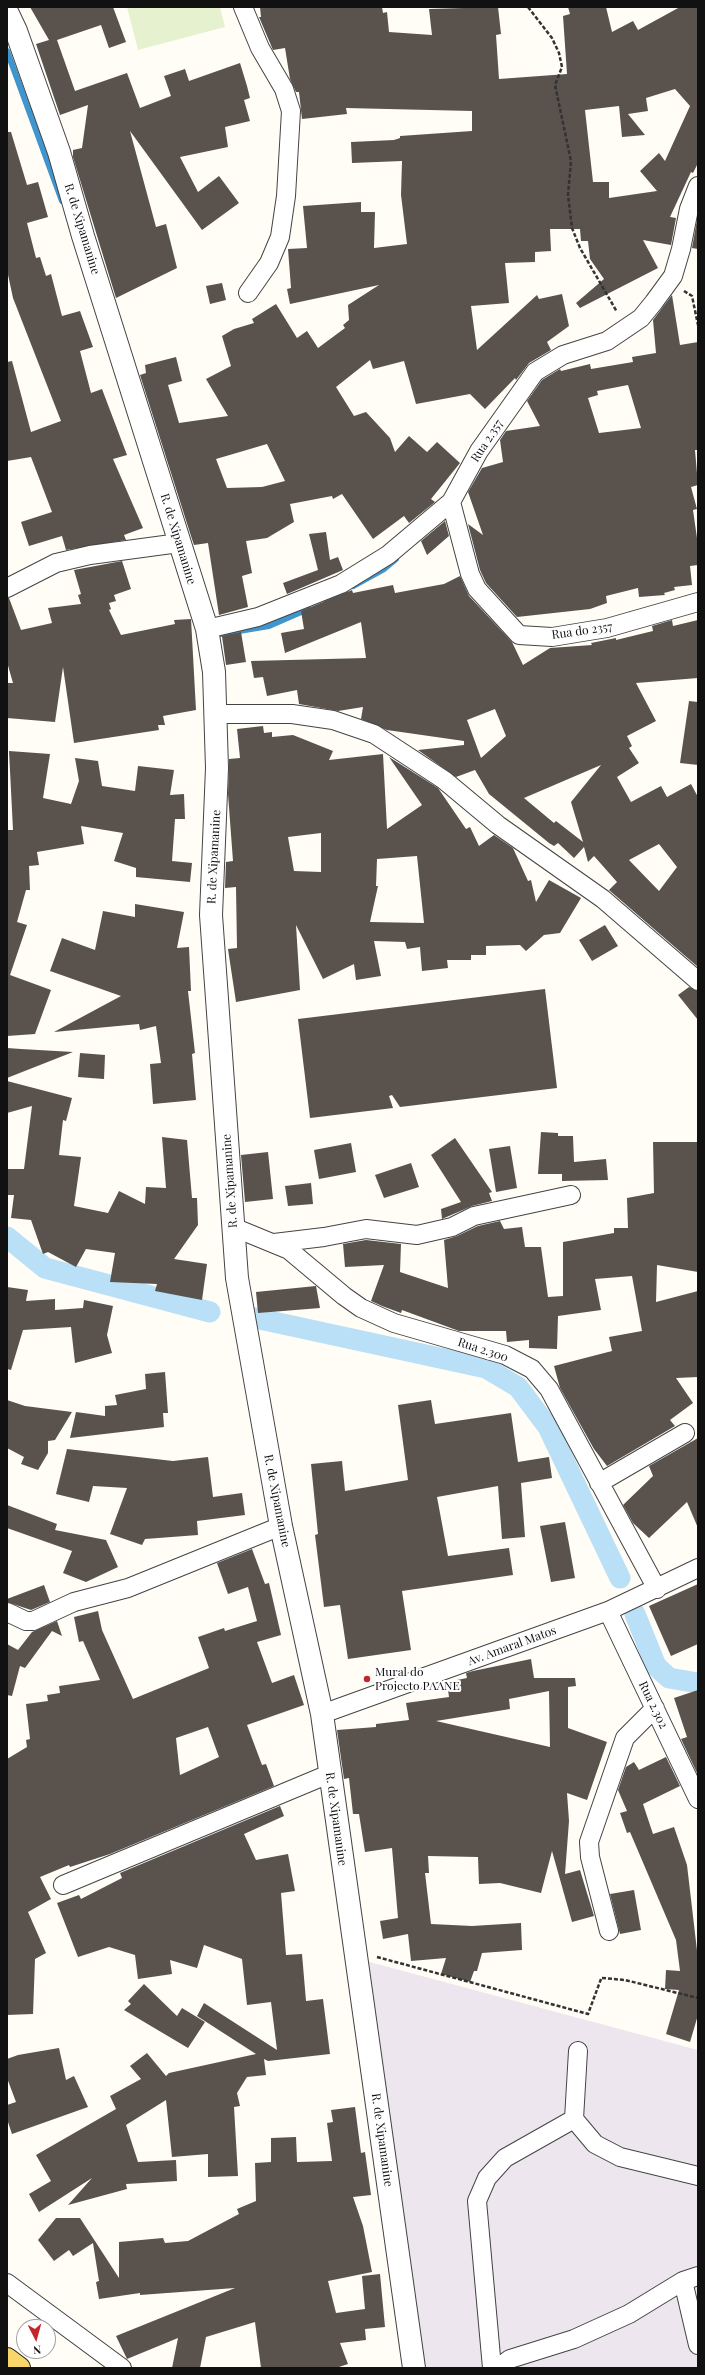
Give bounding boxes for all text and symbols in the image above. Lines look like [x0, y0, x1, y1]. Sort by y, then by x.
street label: R. de Xipamanine [61, 182, 103, 276]
street label: Rua 2.357 [468, 417, 506, 465]
street label: R. de Xipamanine [157, 492, 199, 586]
street label: Rua do 2357 [551, 620, 613, 642]
street label: R. de Xipamanine [204, 809, 224, 905]
street label: R. de Xipamanine [220, 1133, 240, 1229]
street label: Rua 2.300 [456, 1335, 510, 1365]
street label: R. de Xipamanine [261, 1453, 293, 1549]
street label: Av. Amaral Matos [466, 1623, 558, 1669]
place label: Mural do Projecto PAANE [375, 1665, 460, 1693]
marker: Mural do Projecto PAANE [362, 1674, 372, 1684]
street label: Rua 2.302 [635, 1679, 671, 1731]
street label: R. de Xipamanine [322, 1771, 350, 1867]
street label: R. de Xipamanine [368, 2092, 396, 2188]
north arrow [16, 2319, 56, 2359]
text: N [32, 2343, 42, 2358]

